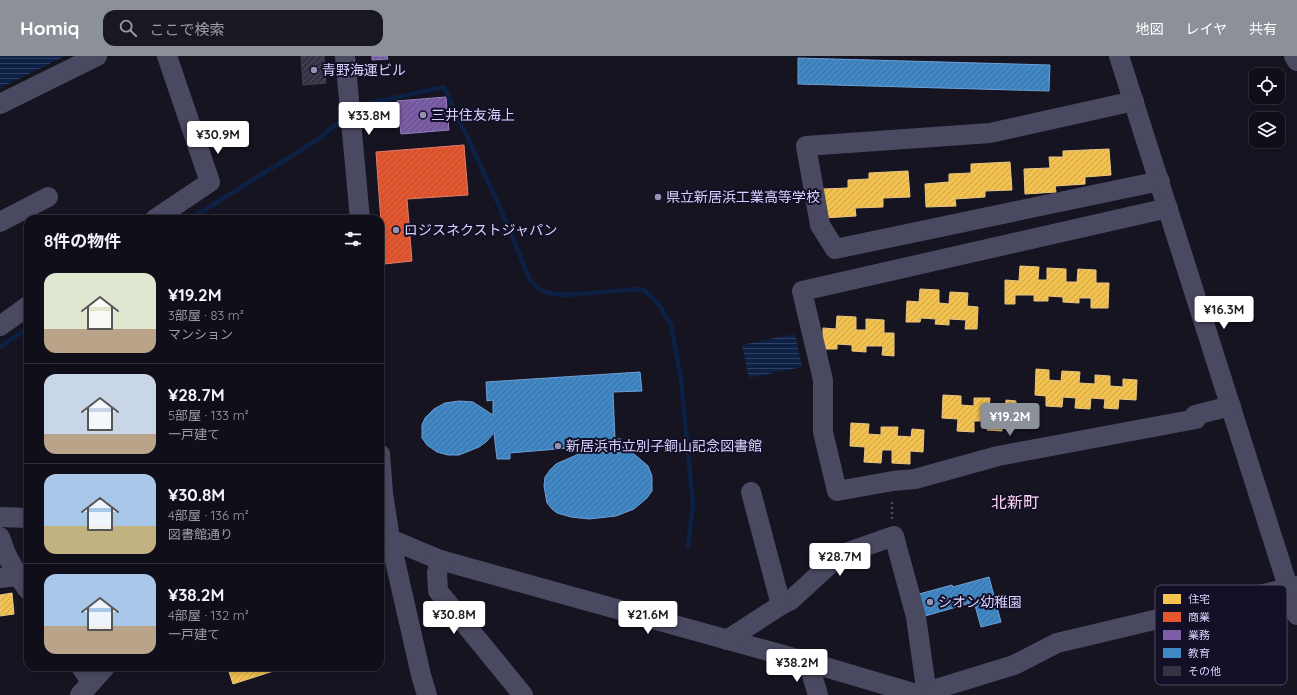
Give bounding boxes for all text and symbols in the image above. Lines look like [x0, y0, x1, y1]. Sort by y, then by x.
search box [103, 10, 383, 46]
text: Homiq [20, 16, 79, 40]
icon: search [117, 17, 139, 39]
text: ここで検索 [149, 20, 224, 39]
text: 地図 [1135, 20, 1163, 38]
text: レイヤ [1185, 20, 1227, 38]
text: 共有 [1249, 20, 1277, 38]
place label: 青野海運ビル [322, 61, 406, 79]
marker: 青野海運ビル [309, 65, 319, 75]
map controls [1249, 68, 1285, 148]
button: locate [1249, 68, 1285, 104]
pin: ¥33.8M [336, 102, 402, 136]
place label: 三井住友海上 [431, 106, 515, 124]
text: ¥33.8M [348, 107, 390, 123]
marker: 三井住友海上 [418, 110, 428, 120]
button: layers [1249, 112, 1285, 148]
pin: ¥30.9M [185, 121, 251, 155]
text: ¥30.9M [196, 126, 240, 142]
place label: 県立新居浜工業高等学校 [666, 188, 820, 206]
marker: 県立新居浜工業高等学校 [653, 192, 663, 202]
place label: ロジスネクストジャパン [404, 221, 558, 239]
marker: ロジスネクストジャパン [391, 225, 401, 235]
icon: filters [342, 228, 364, 250]
text: 8件の物件 [44, 230, 121, 251]
text: ¥19.2M [168, 284, 222, 305]
icon: home [76, 289, 124, 337]
pin: ¥16.3M [1191, 296, 1257, 330]
text: ¥16.3M [1204, 301, 1244, 317]
text: 3部屋 · 83 m² [168, 307, 244, 323]
text: マンション [168, 326, 233, 342]
text: ¥28.7M [168, 384, 225, 405]
icon: home [76, 390, 124, 438]
pin: ¥19.2M [977, 403, 1043, 437]
text: 5部屋 · 133 m² [168, 407, 249, 423]
text: ¥19.2M [990, 408, 1030, 424]
text: 一戸建て [168, 426, 220, 442]
place label: 新居浜市立別子銅山記念図書館 [566, 437, 762, 455]
marker: 新居浜市立別子銅山記念図書館 [553, 441, 563, 451]
text: ¥30.8M [168, 484, 225, 505]
icon: home [76, 490, 124, 538]
district label: 北新町 [991, 492, 1039, 512]
text: 4部屋 · 136 m² [168, 507, 249, 523]
text: 図書館通り [168, 526, 233, 542]
pin: ¥28.7M [807, 543, 873, 577]
text: ¥28.7M [818, 548, 862, 564]
text: ¥38.2M [168, 584, 224, 605]
legend [1155, 585, 1287, 685]
icon: home [76, 590, 124, 638]
text: 住宅 [1188, 592, 1210, 606]
place label: シオン幼稚園 [938, 593, 1022, 611]
marker: シオン幼稚園 [925, 597, 935, 607]
pin: ¥30.8M [421, 601, 487, 635]
pin: ¥21.6M [615, 601, 681, 635]
text: ¥30.8M [432, 606, 476, 622]
text: ¥21.6M [627, 606, 669, 622]
text: 4部屋 · 132 m² [168, 607, 249, 623]
text: 商業 [1188, 610, 1210, 624]
text: 一戸建て [168, 626, 220, 642]
text: 業務 [1188, 628, 1210, 642]
text: 教育 [1188, 646, 1210, 660]
pin: ¥38.2M [764, 649, 830, 683]
text: ¥38.2M [775, 654, 819, 670]
text: その他 [1188, 664, 1221, 678]

